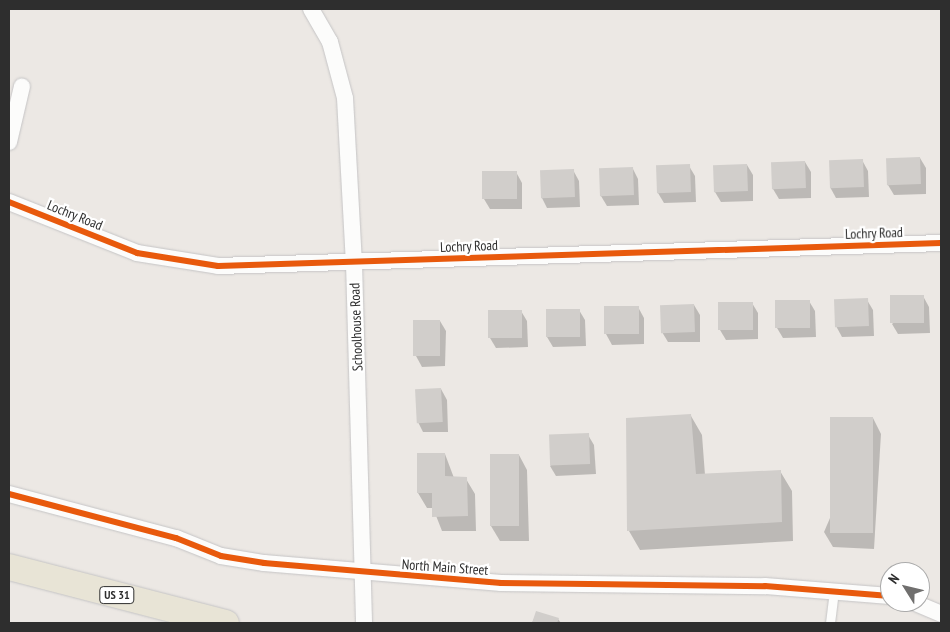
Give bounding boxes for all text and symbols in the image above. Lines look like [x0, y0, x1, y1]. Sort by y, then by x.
street label: Lochry Road [45, 196, 105, 234]
street label: Lochry Road [845, 224, 903, 242]
street label: Lochry Road [440, 237, 498, 255]
street label: Schoolhouse Road [346, 283, 366, 371]
street label: North Main Street [401, 556, 489, 578]
north arrow [880, 562, 930, 612]
text: N [884, 570, 903, 587]
road number: US 31 [98, 586, 136, 604]

